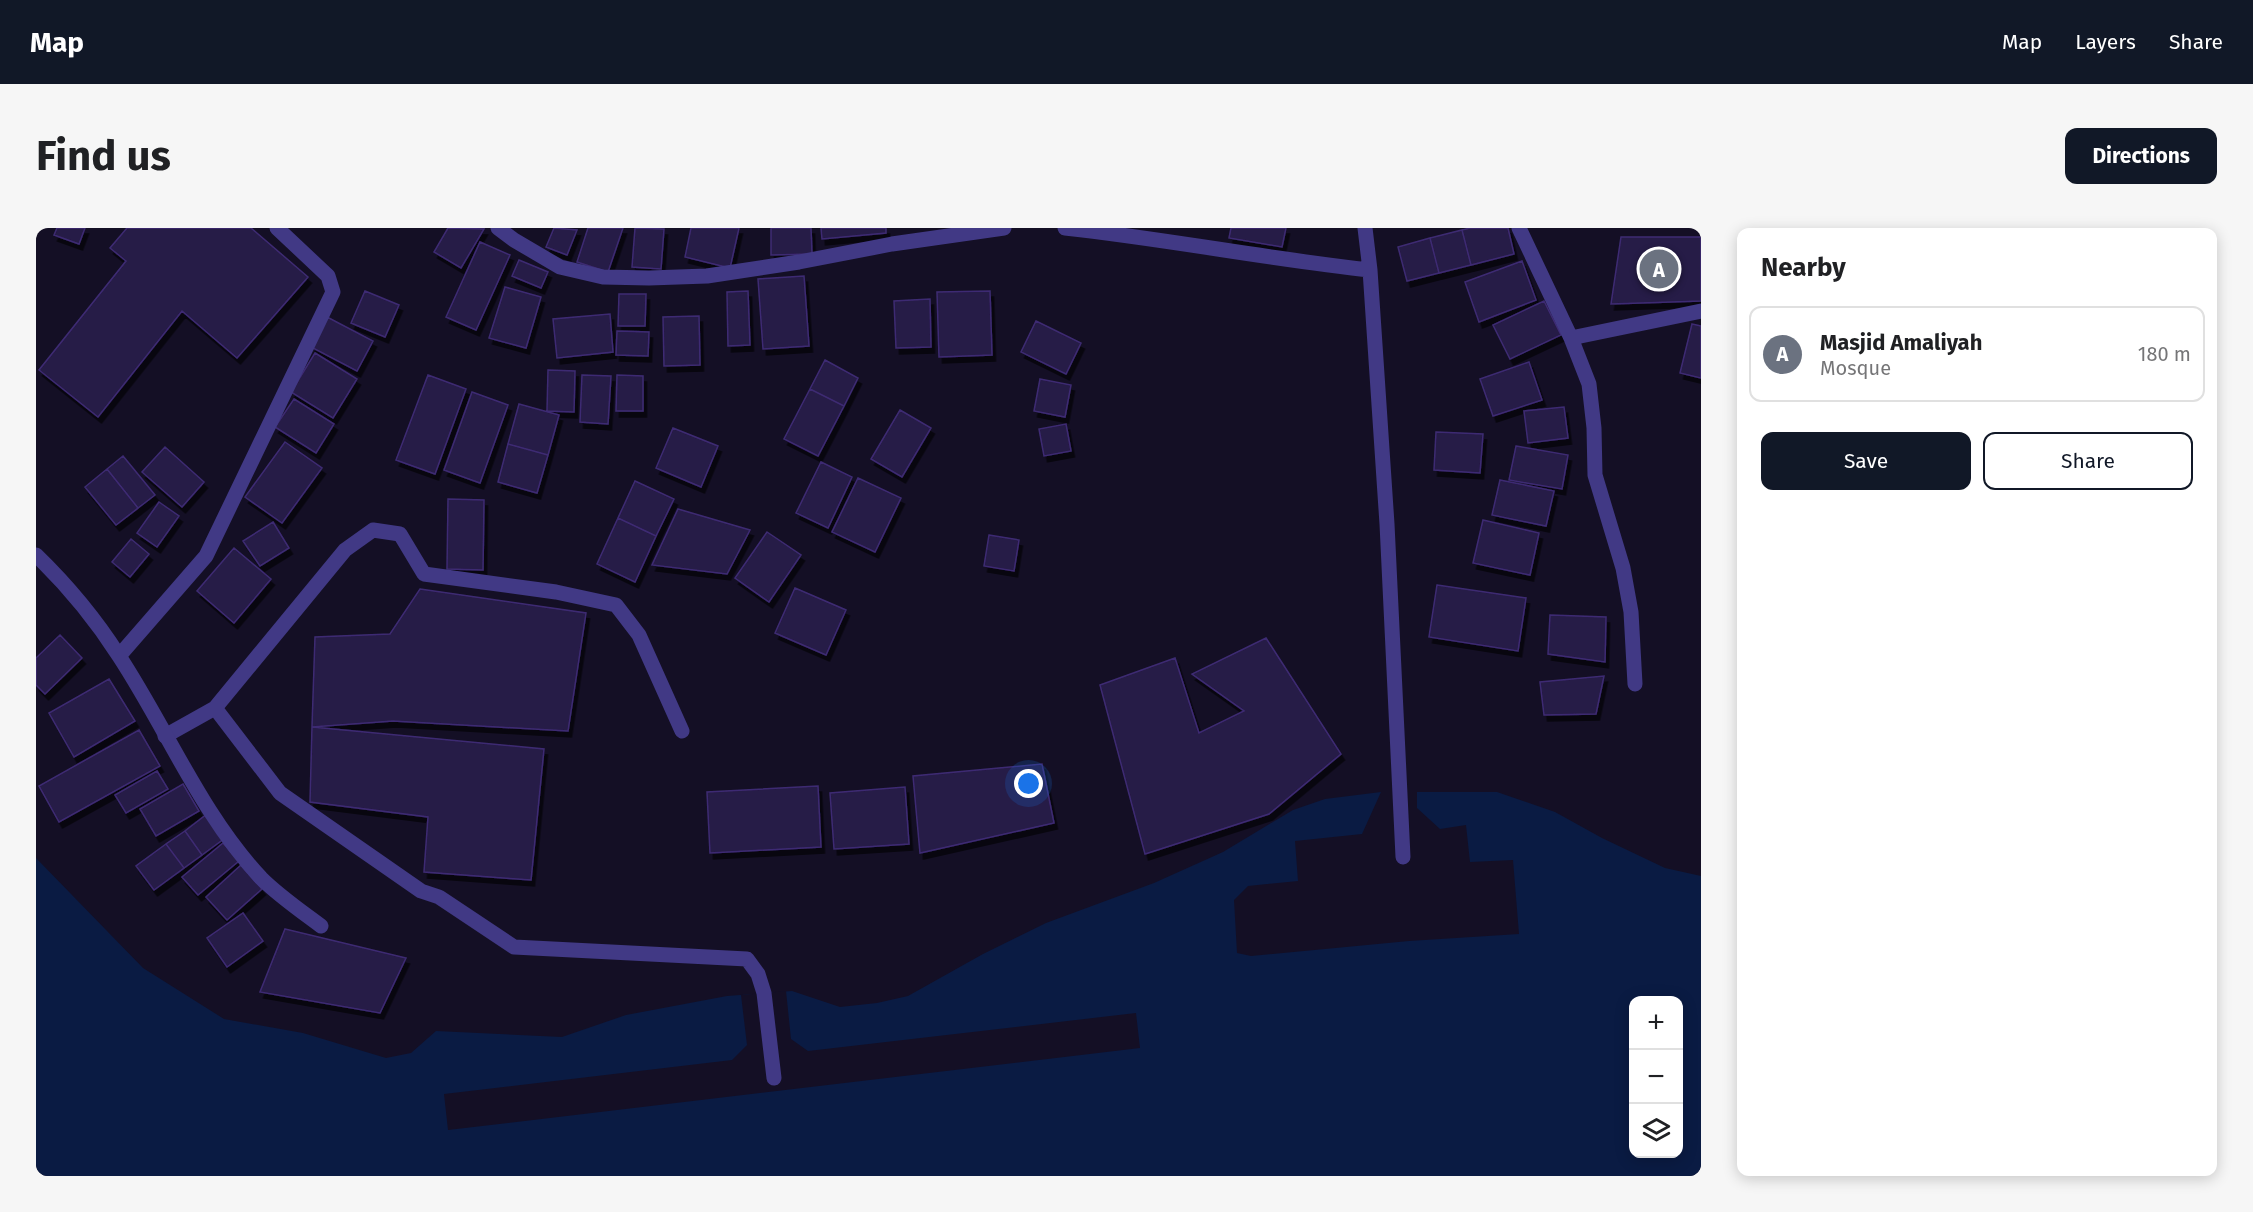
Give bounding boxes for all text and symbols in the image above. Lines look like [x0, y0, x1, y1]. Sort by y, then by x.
text: Map [30, 26, 84, 59]
text: Map [2002, 29, 2042, 55]
text: Layers [2075, 29, 2136, 55]
text: Share [2169, 29, 2223, 55]
button: Directions [2065, 128, 2217, 184]
text: Find us [36, 131, 171, 181]
pin: A [1640, 246, 1678, 291]
text: Nearby [1761, 252, 1846, 283]
text: Masjid Amaliyah [1820, 329, 1982, 356]
text: A [1777, 342, 1788, 366]
text: 180 m [2138, 342, 2191, 366]
text: Mosque [1820, 356, 1891, 380]
button: Save [1761, 432, 1971, 490]
button: Share [1983, 432, 2193, 490]
your location [1014, 769, 1043, 798]
map controls [1629, 996, 1683, 1158]
button: + [1629, 996, 1683, 1050]
button: − [1629, 1050, 1683, 1104]
button: layers [1629, 1104, 1683, 1158]

